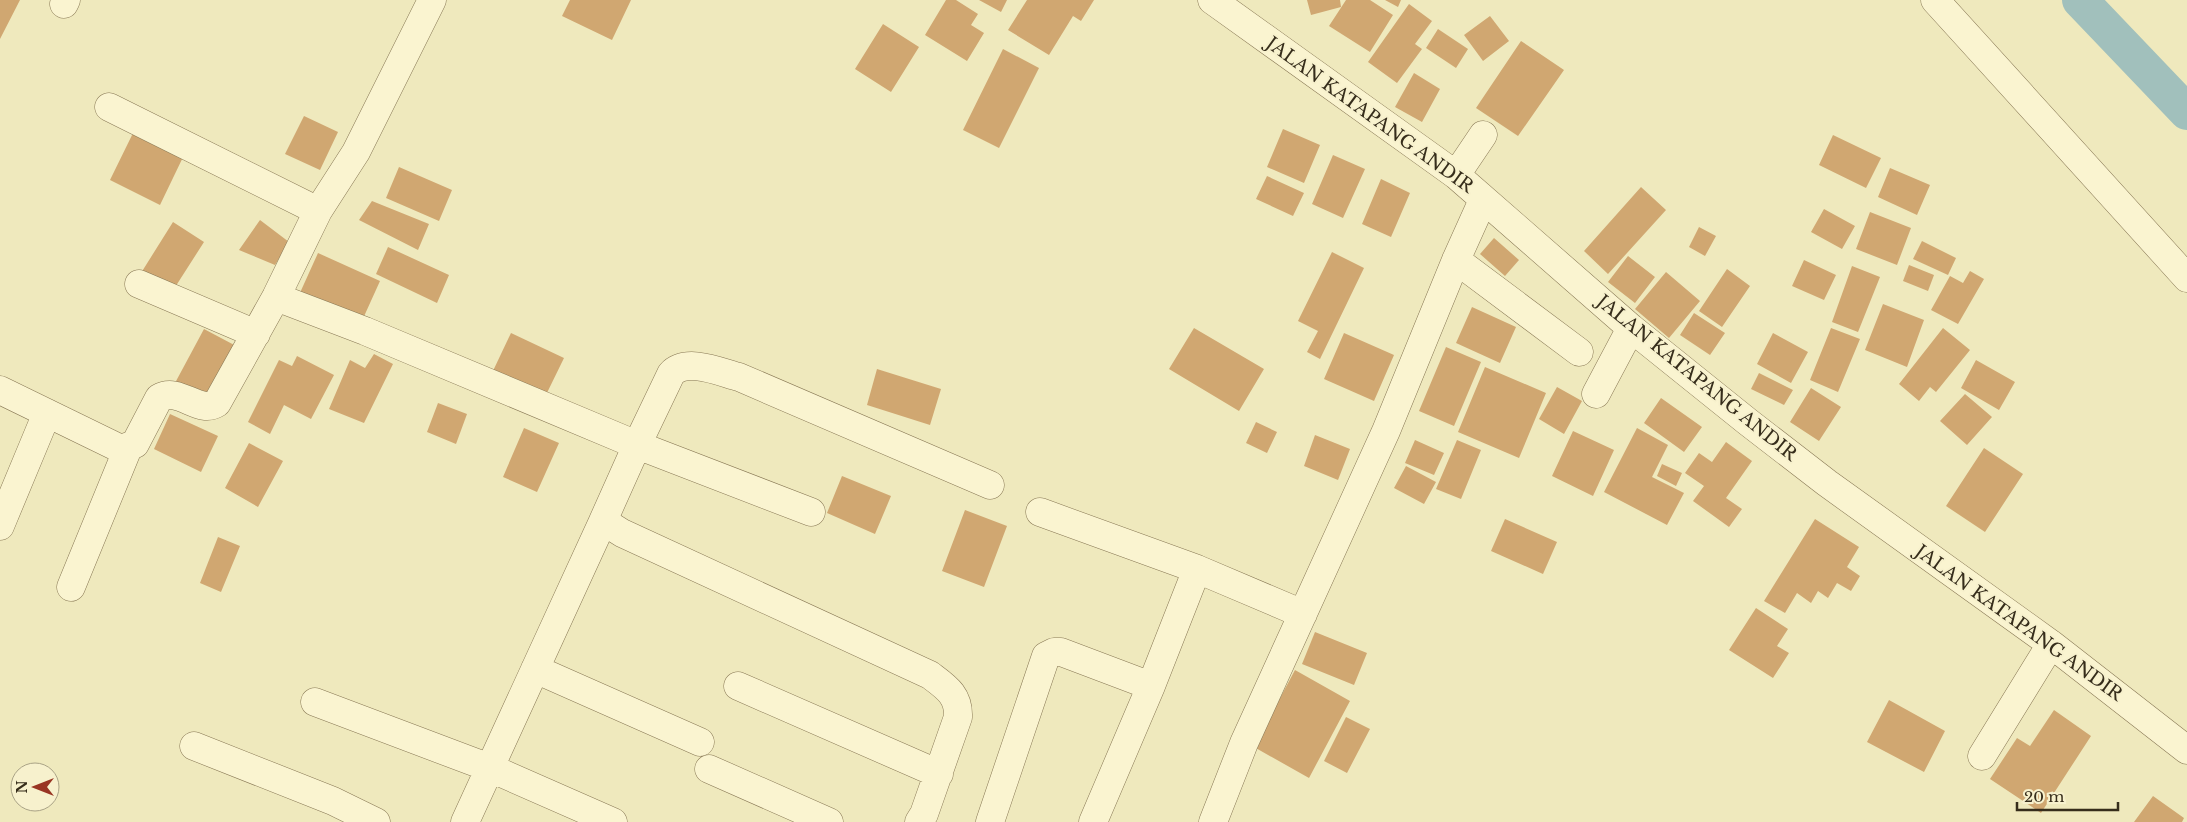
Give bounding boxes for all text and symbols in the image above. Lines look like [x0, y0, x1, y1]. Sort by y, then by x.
street label: JALAN KATAPANG ANDIR [1260, 31, 1479, 198]
street label: JALAN KATAPANG ANDIR [1591, 289, 1802, 466]
street label: JALAN KATAPANG ANDIR [1909, 539, 2128, 706]
north arrow [10, 762, 60, 812]
text: N [13, 780, 31, 794]
scale bar [2017, 780, 2118, 812]
text: 20 m [2024, 787, 2064, 806]

